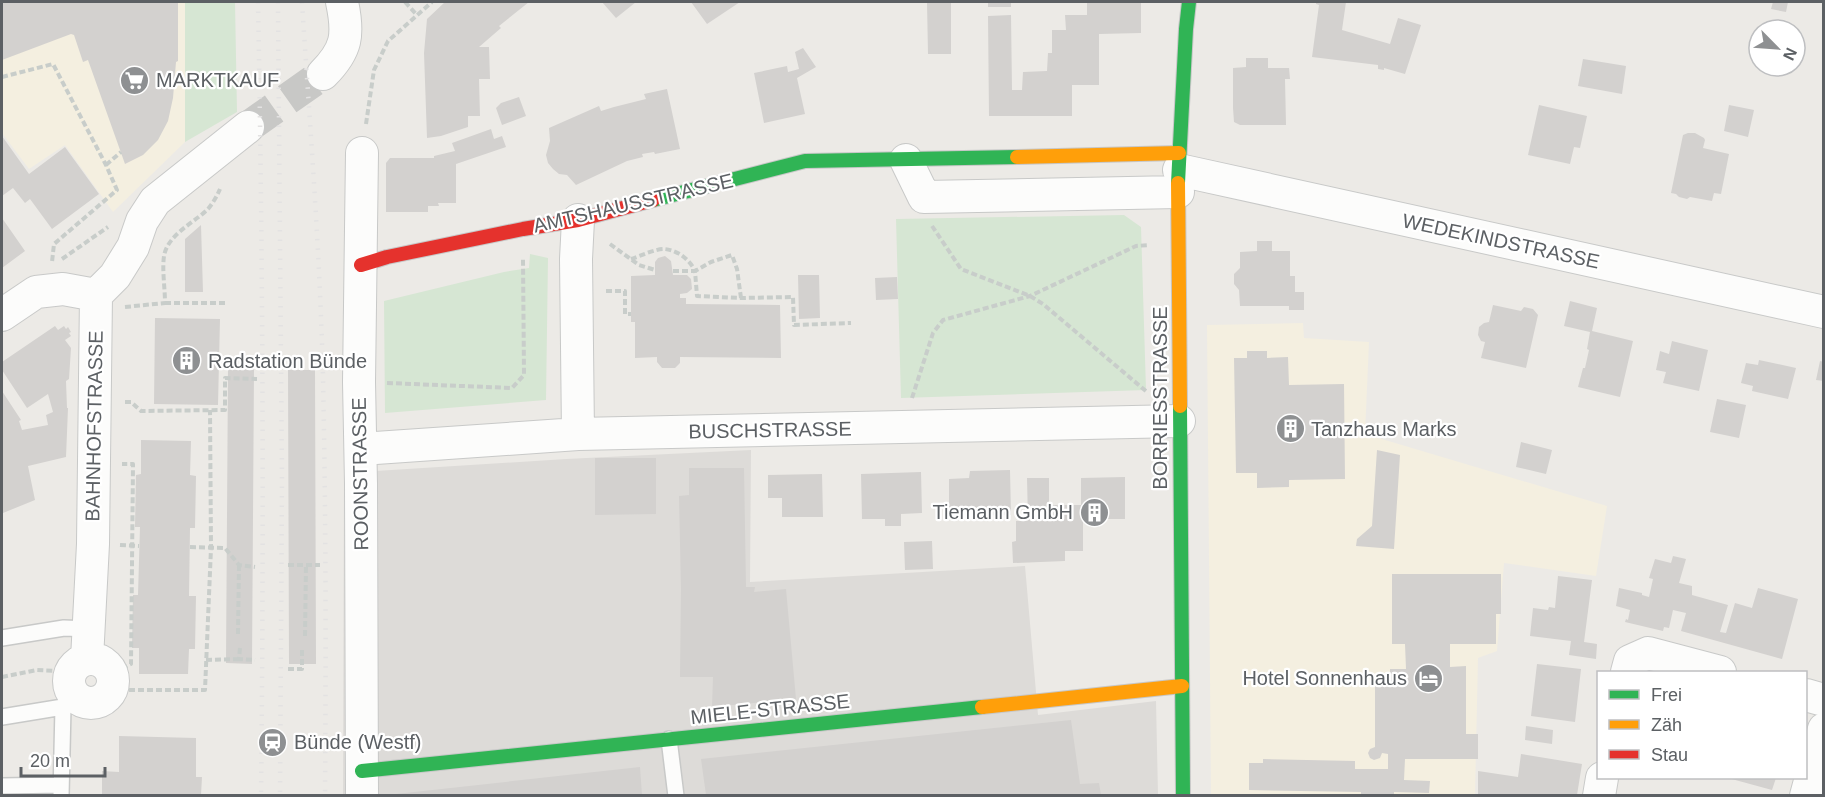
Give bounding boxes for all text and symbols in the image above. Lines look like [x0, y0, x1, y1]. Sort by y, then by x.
north arrow [1747, 18, 1807, 78]
text: N [1780, 45, 1800, 63]
supermarket icon: MARKTKAUF [119, 64, 151, 96]
place label: MARKTKAUF [156, 69, 279, 91]
street label: AMTSHAUSSTRASSE [531, 169, 735, 237]
street label: WEDEKINDSTRASSE [1400, 209, 1602, 273]
street label: BORRIESSTRASSE [1149, 306, 1171, 490]
street label: BAHNHOFSTRASSE [81, 330, 107, 522]
building icon: Radstation Bünde [171, 345, 203, 377]
place label: Radstation Bünde [208, 350, 367, 372]
street label: ROONSTRASSE [348, 397, 372, 551]
building icon: Tanzhaus Marks [1274, 413, 1306, 445]
street label: BUSCHSTRASSE [688, 418, 852, 442]
place label: Tanzhaus Marks [1311, 418, 1457, 440]
building icon: Tiemann GmbH [1078, 496, 1110, 528]
place label: Tiemann GmbH [933, 501, 1073, 523]
hotel icon: Hotel Sonnenhaus [1412, 662, 1444, 694]
place label: Hotel Sonnenhaus [1242, 667, 1407, 689]
legend [1597, 671, 1807, 779]
text: Frei [1651, 685, 1682, 705]
street label: MIELE-STRASSE [689, 690, 851, 728]
text: Zäh [1651, 715, 1682, 735]
station icon: Bünde (Westf) [257, 726, 289, 758]
place label: Bünde (Westf) [294, 731, 421, 753]
scale bar [21, 740, 105, 778]
text: Stau [1651, 745, 1688, 765]
text: 20 m [30, 751, 70, 771]

